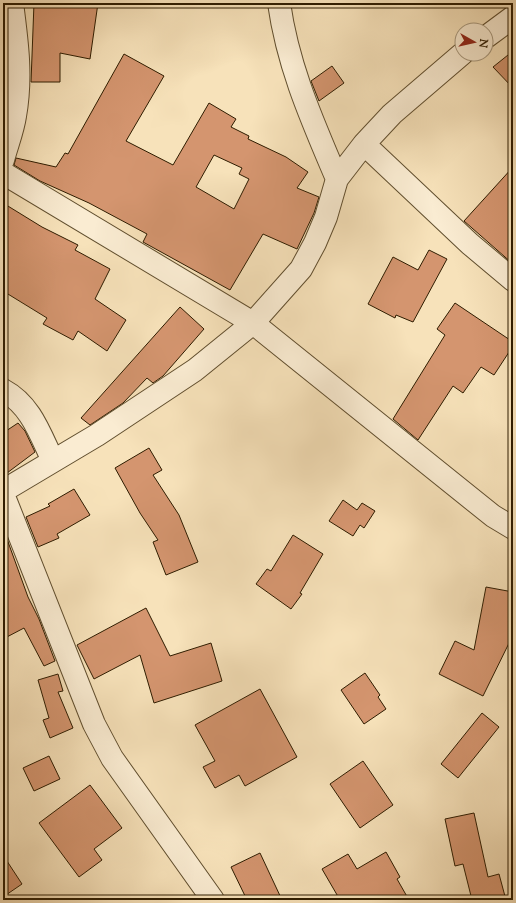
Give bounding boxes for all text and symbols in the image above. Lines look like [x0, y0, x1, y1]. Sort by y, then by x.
north arrow [454, 22, 494, 62]
text: N [474, 37, 492, 49]

